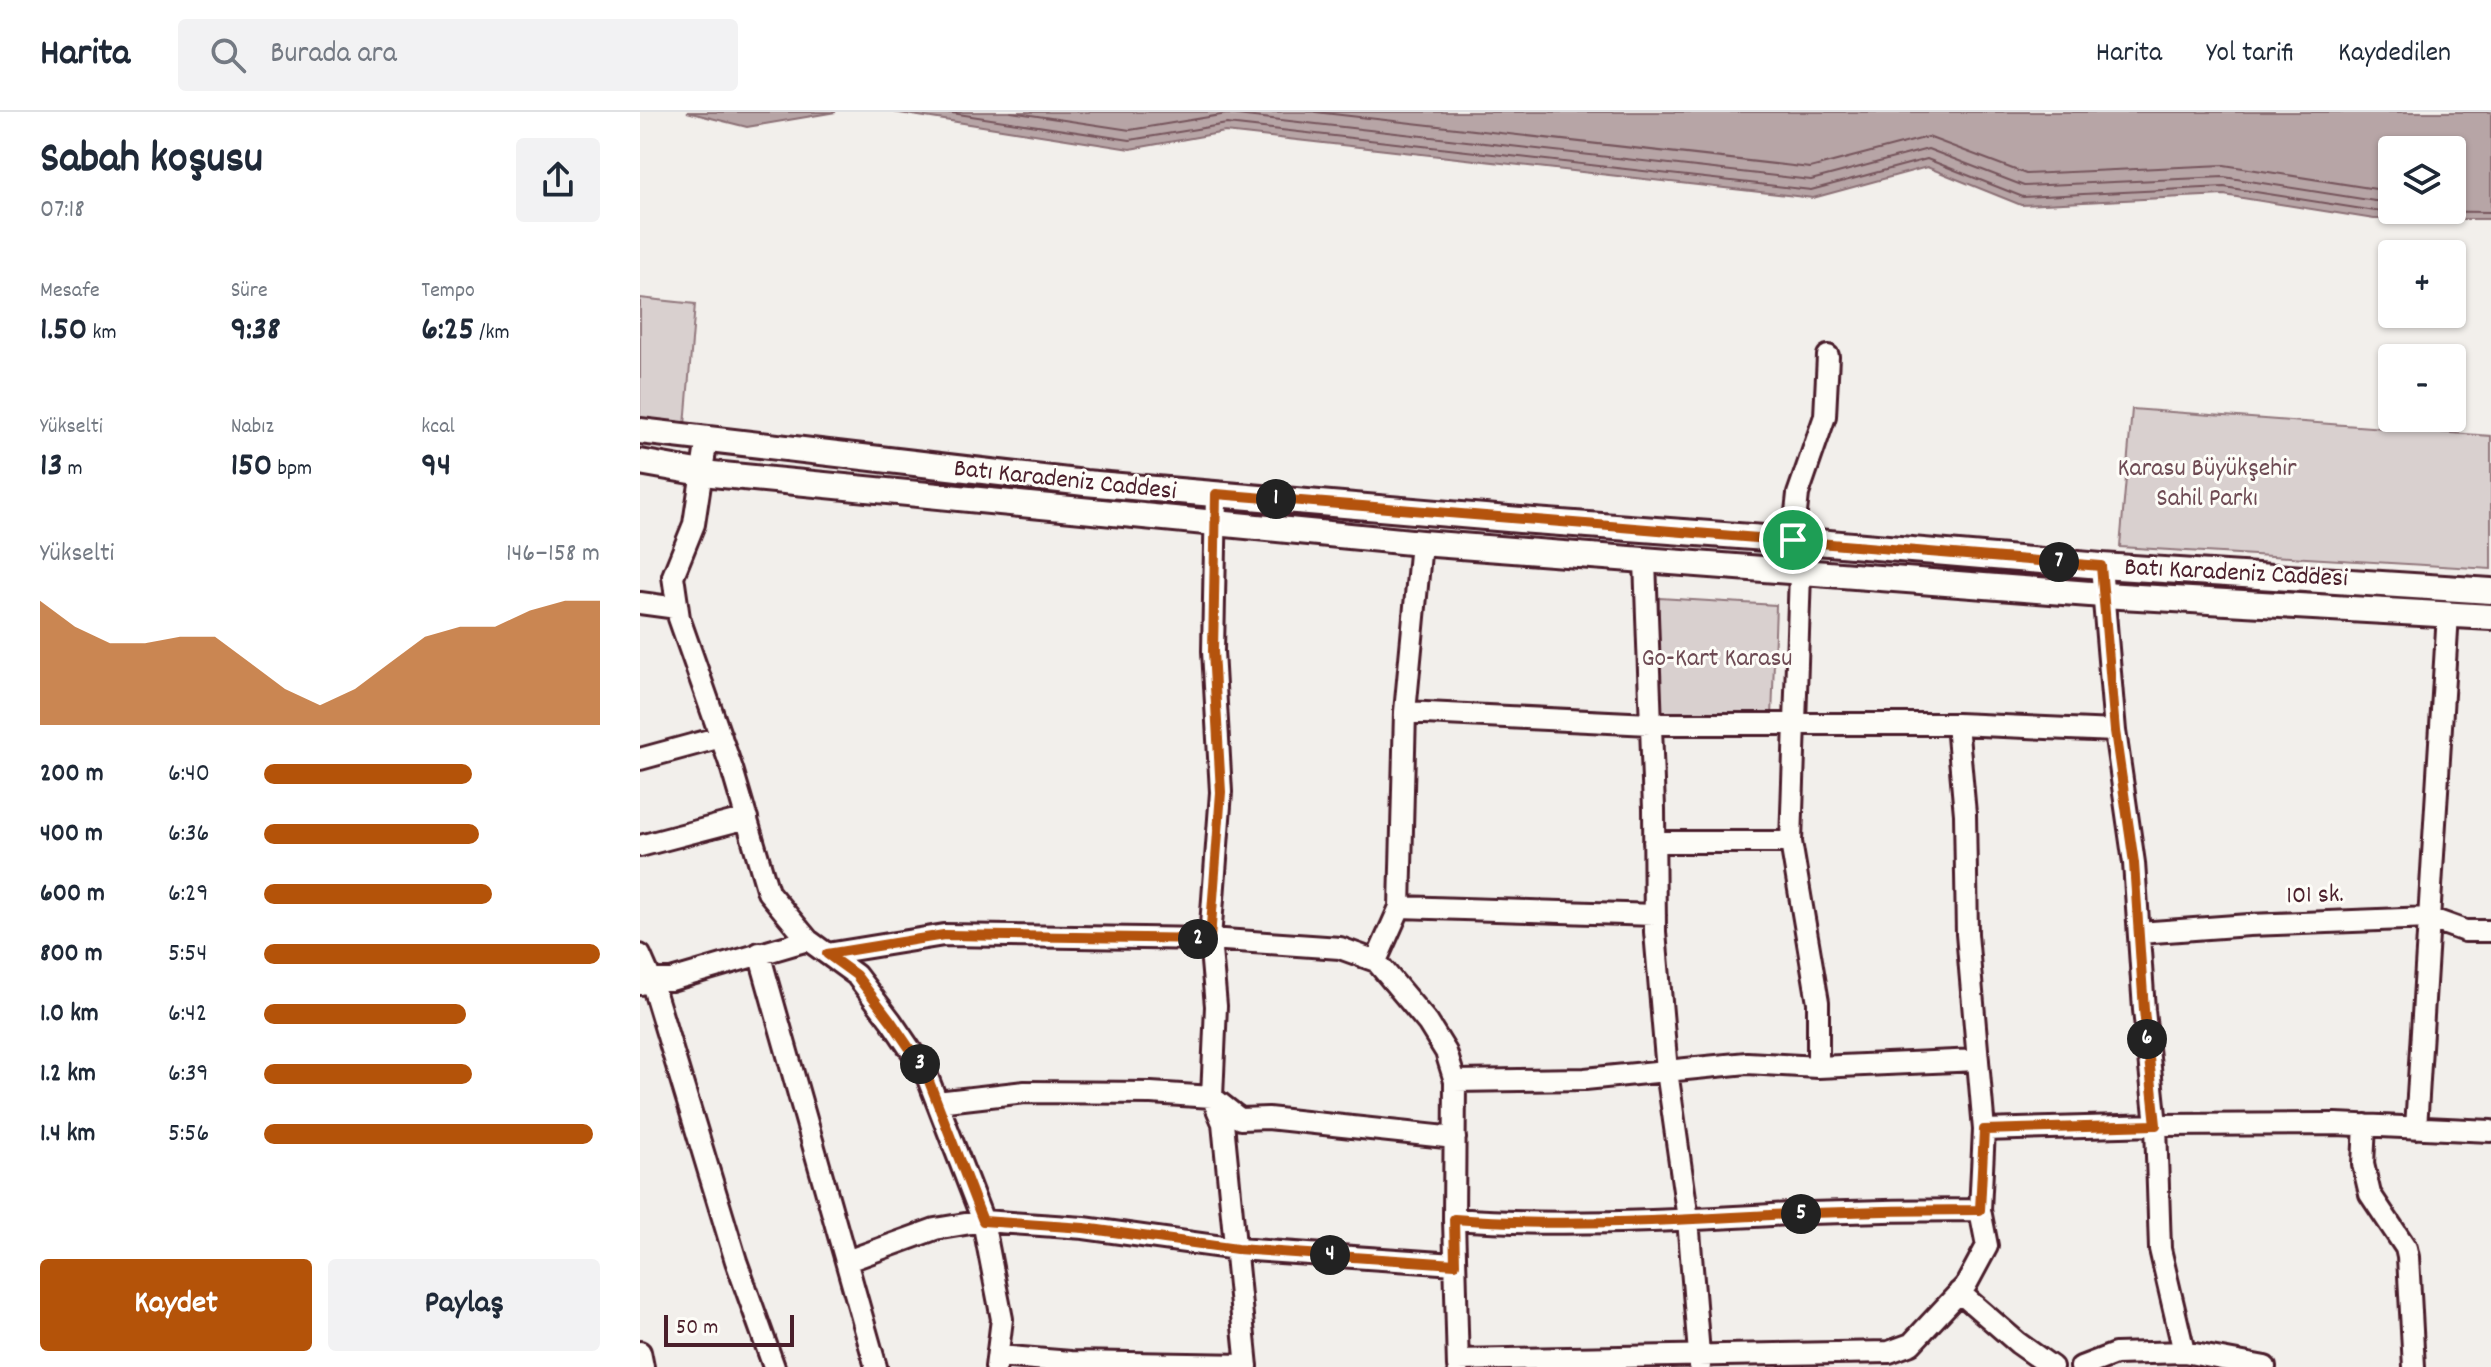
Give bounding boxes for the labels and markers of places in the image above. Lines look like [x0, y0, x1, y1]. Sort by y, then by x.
pin: 1 [1256, 479, 1296, 519]
pin [1759, 506, 1827, 574]
pin: 7 [2039, 542, 2079, 582]
pin: 2 [1178, 919, 1218, 959]
pin: 6 [2127, 1019, 2167, 1059]
pin: 3 [900, 1044, 940, 1084]
pin: 5 [1781, 1194, 1821, 1234]
pin: 4 [1310, 1235, 1350, 1275]

